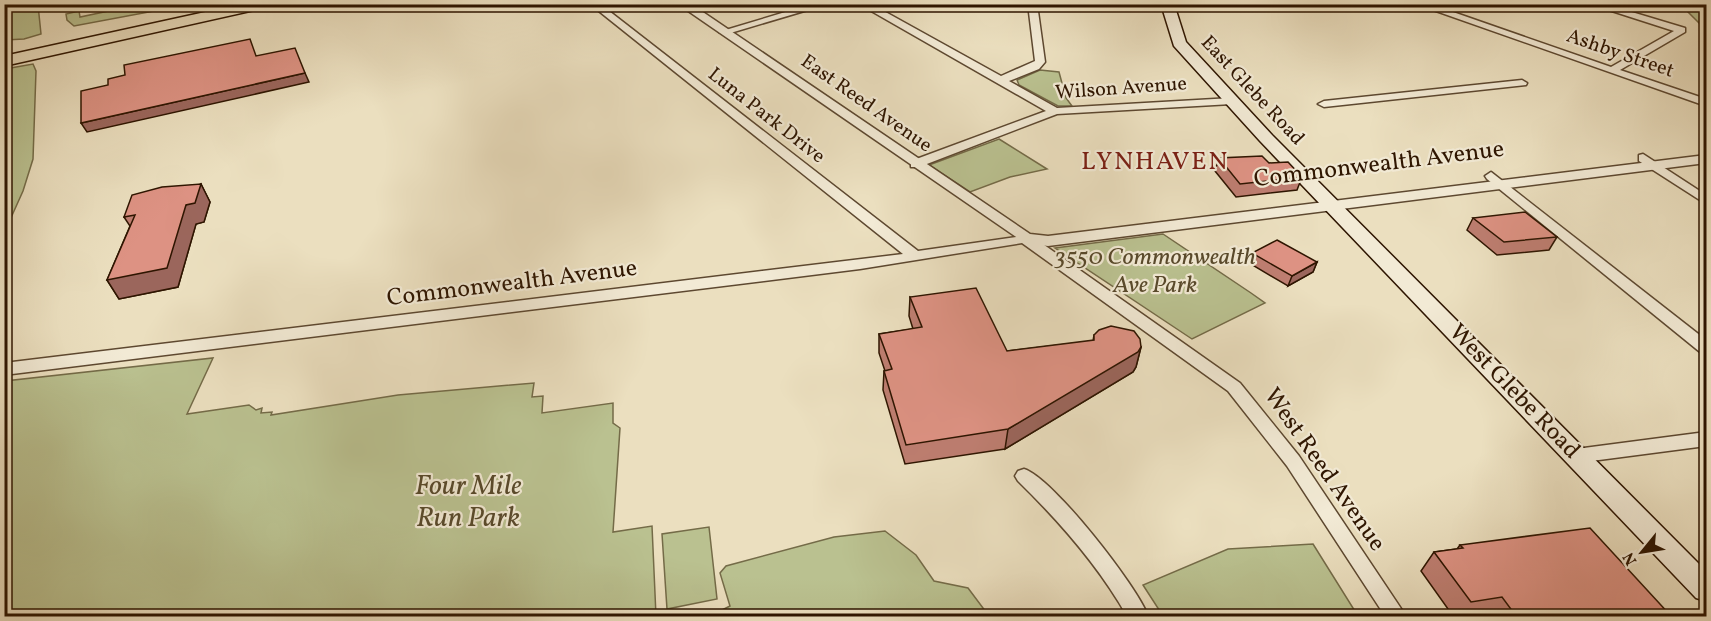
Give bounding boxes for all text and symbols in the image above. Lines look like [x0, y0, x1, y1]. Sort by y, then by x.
street label: Ashby Street [1563, 23, 1677, 85]
street label: East Glebe Road [1194, 30, 1310, 152]
street label: East Reed Avenue [795, 48, 937, 160]
street label: Luna Park Drive [701, 61, 831, 171]
street label: Wilson Avenue [1054, 70, 1188, 108]
street label: Commonwealth Avenue [1252, 133, 1506, 197]
district label: LYNHAVEN [1081, 144, 1229, 180]
park label: 3550 Commonwealth Ave Park [1053, 241, 1256, 303]
street label: Commonwealth Avenue [385, 252, 639, 316]
street label: West Glebe Road [1440, 317, 1588, 467]
street label: West Reed Avenue [1255, 381, 1393, 559]
park label: Four Mile Run Park [415, 467, 521, 538]
north arrow [1612, 522, 1672, 582]
text: N [1618, 548, 1643, 569]

